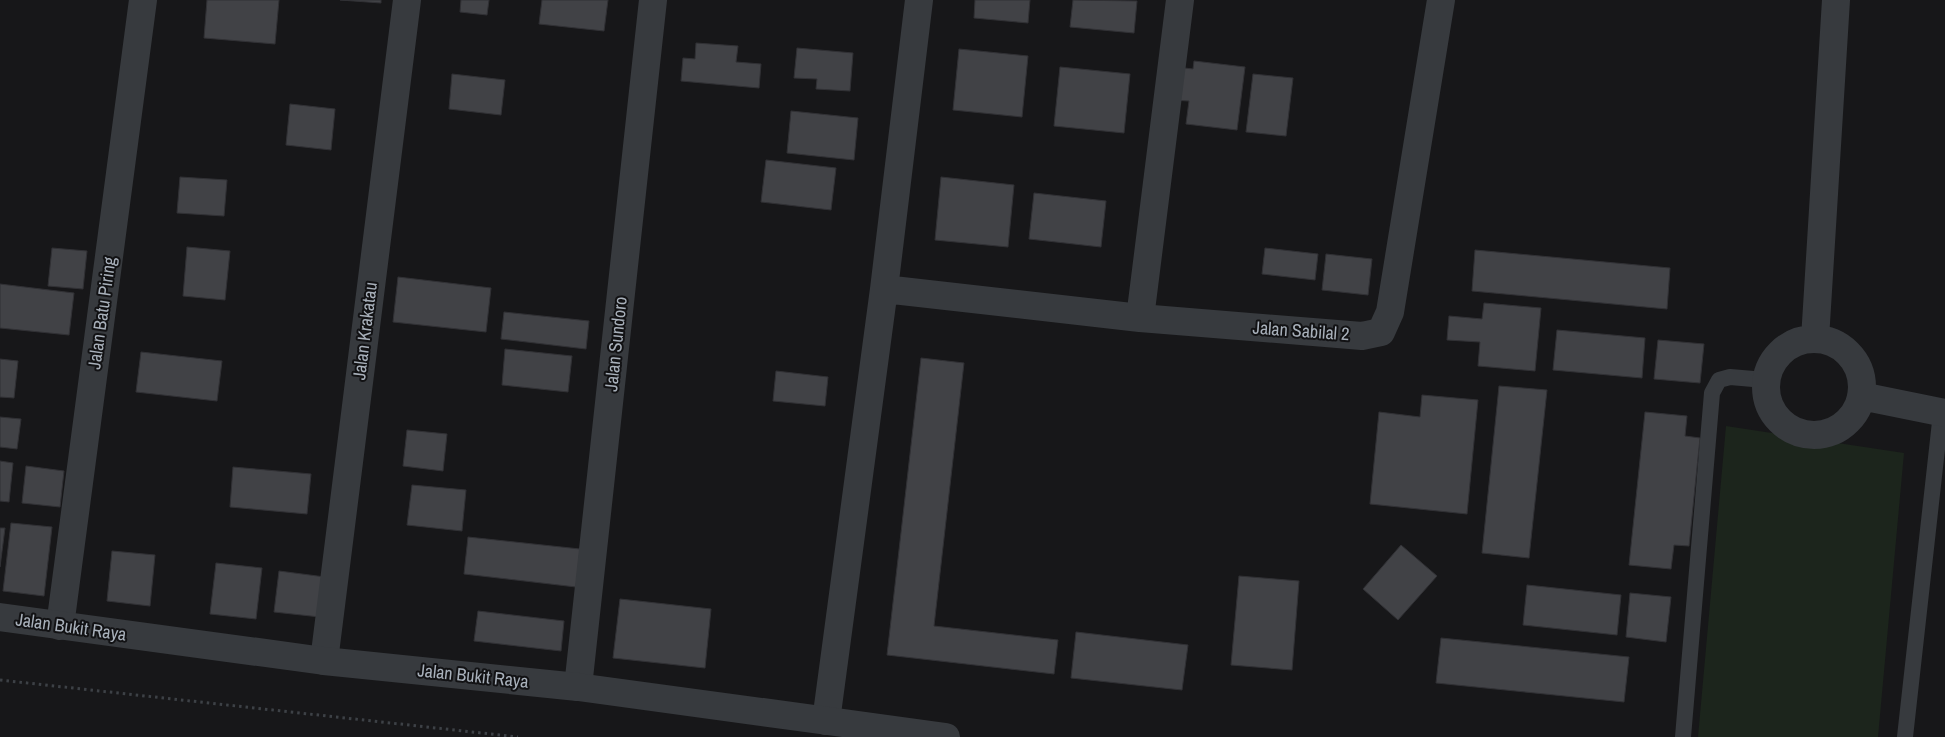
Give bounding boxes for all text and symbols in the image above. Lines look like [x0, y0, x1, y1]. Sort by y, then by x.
street label: Jalan Batu Piring [81, 254, 122, 371]
street label: Jalan Krakatau [346, 281, 383, 381]
street label: Jalan Sundoro [598, 295, 633, 393]
street label: Jalan Sabilal 2 [1252, 315, 1350, 346]
street label: Jalan Bukit Raya [14, 606, 128, 647]
street label: Jalan Bukit Raya [416, 657, 530, 694]

